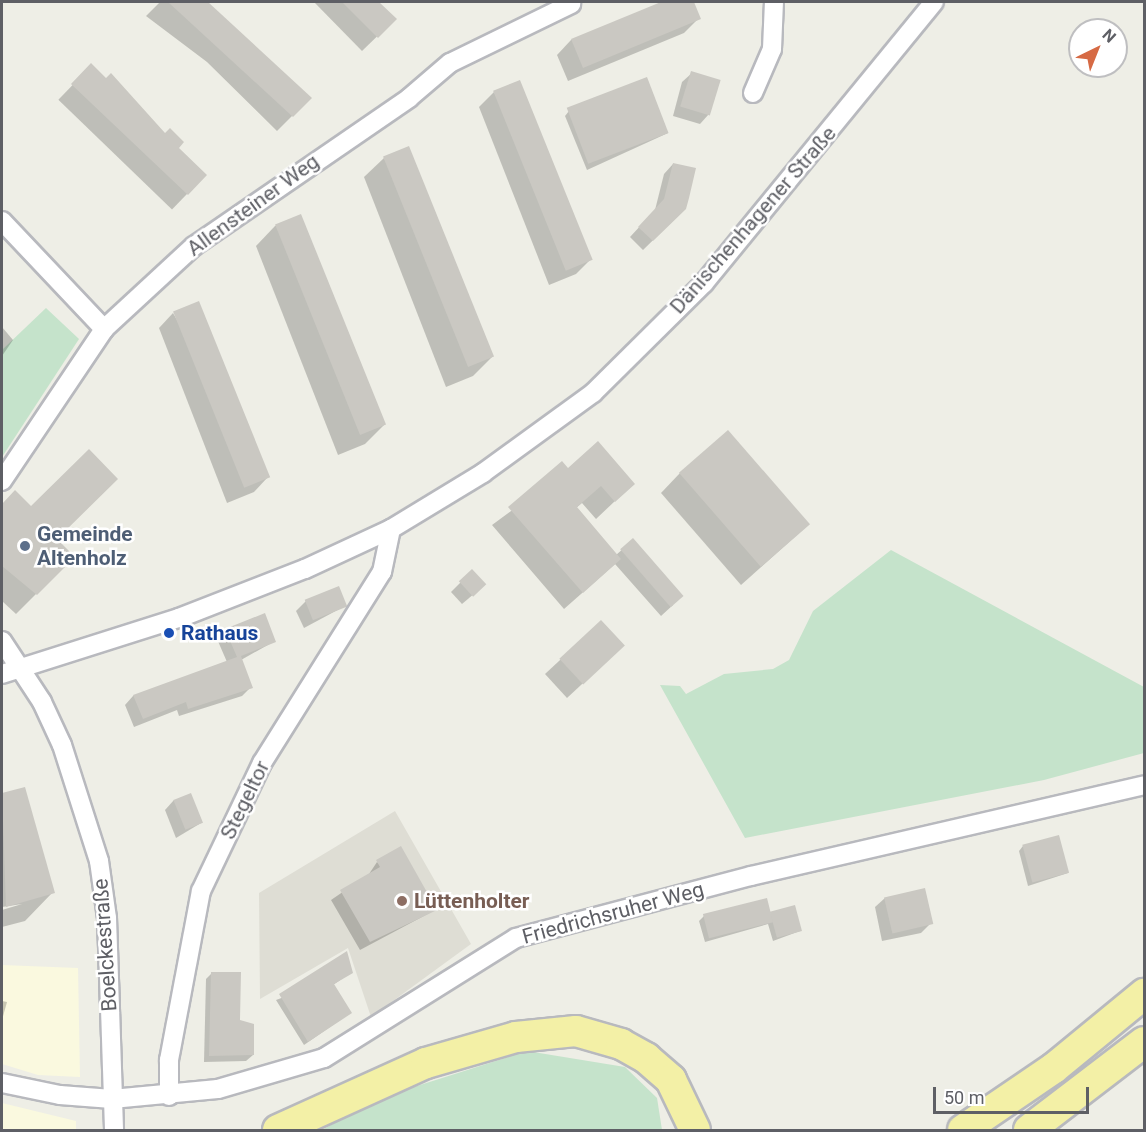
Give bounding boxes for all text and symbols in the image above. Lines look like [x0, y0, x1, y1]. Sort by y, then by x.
north arrow [1068, 18, 1128, 78]
text: N [1099, 25, 1120, 47]
street label: Dänischenhagener Straße [665, 121, 841, 319]
street label: Allensteiner Weg [182, 149, 324, 261]
place label: Gemeinde Altenholz [37, 521, 133, 571]
marker: Gemeinde Altenholz [18, 539, 32, 553]
place label: Rathaus [181, 620, 258, 646]
marker: Rathaus [162, 626, 176, 640]
street label: Stegeltor [215, 757, 275, 843]
street label: Friedrichsruher Weg [519, 877, 707, 949]
street label: Boelckestraße [88, 878, 122, 1012]
place label: Lüttenholter [414, 888, 530, 914]
marker: Lüttenholter [395, 894, 409, 908]
scale bar [936, 1075, 1092, 1113]
text: 50 m [944, 1087, 984, 1108]

